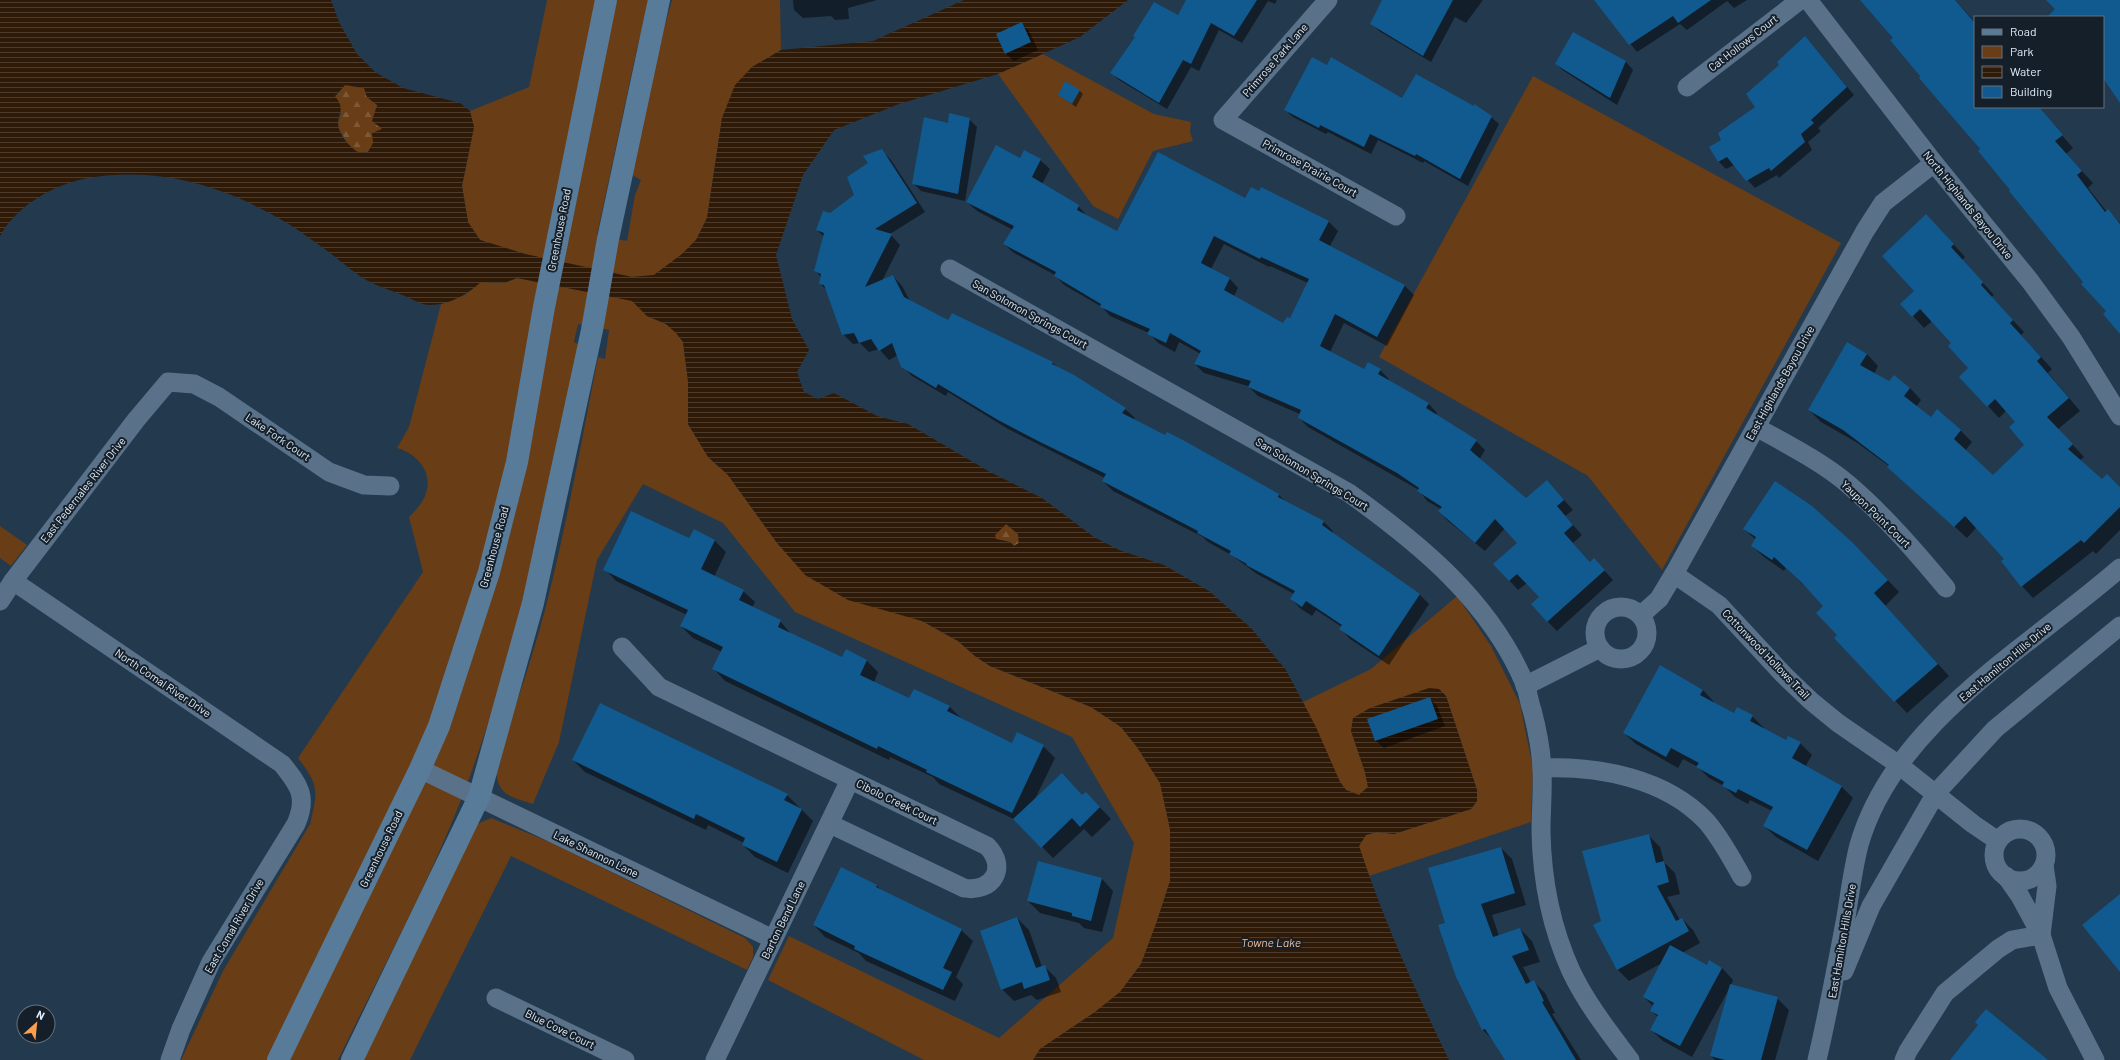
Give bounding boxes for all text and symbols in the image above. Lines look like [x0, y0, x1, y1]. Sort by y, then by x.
street label: Cat Hollows Court [1706, 12, 1780, 74]
legend [1974, 16, 2104, 108]
street label: Primrose Park Lane [1239, 20, 1310, 99]
text: Road [2010, 24, 2037, 38]
text: Park [2010, 44, 2034, 58]
text: Water [2010, 64, 2042, 78]
text: Building [2010, 84, 2052, 98]
street label: Primrose Prairie Court [1261, 136, 1360, 199]
street label: North Highlands Bayou Drive [1921, 148, 2016, 261]
street label: Greenhouse Road [544, 188, 573, 272]
street label: San Solomon Springs Court [970, 276, 1090, 351]
street label: East Highlands Bayou Drive [1743, 323, 1817, 442]
street label: Lake Fork Court [243, 410, 313, 463]
street label: East Pedernales River Drive [37, 434, 128, 545]
street label: San Solomon Springs Court [1253, 435, 1371, 512]
street label: Yaupon Point Court [1839, 477, 1914, 550]
street label: Greenhouse Road [476, 505, 511, 589]
street label: Cottonwood Hollows Trail [1720, 606, 1813, 701]
street label: East Hamilton Hills Drive [1956, 619, 2053, 704]
street label: North Comal River Drive [113, 646, 214, 720]
street label: Cibolo Creek Court [854, 776, 940, 827]
street label: Greenhouse Road [356, 808, 405, 889]
street label: Lake Shannon Lane [552, 827, 641, 880]
street label: East Comal River Drive [201, 876, 266, 975]
street label: Barton Bend Lane [758, 879, 807, 961]
street label: East Hamilton Hills Drive [1825, 883, 1858, 999]
water label: Towne Lake [1241, 935, 1301, 949]
north arrow [16, 1004, 56, 1044]
street label: Blue Cove Court [523, 1006, 597, 1051]
text: N [35, 1007, 47, 1022]

